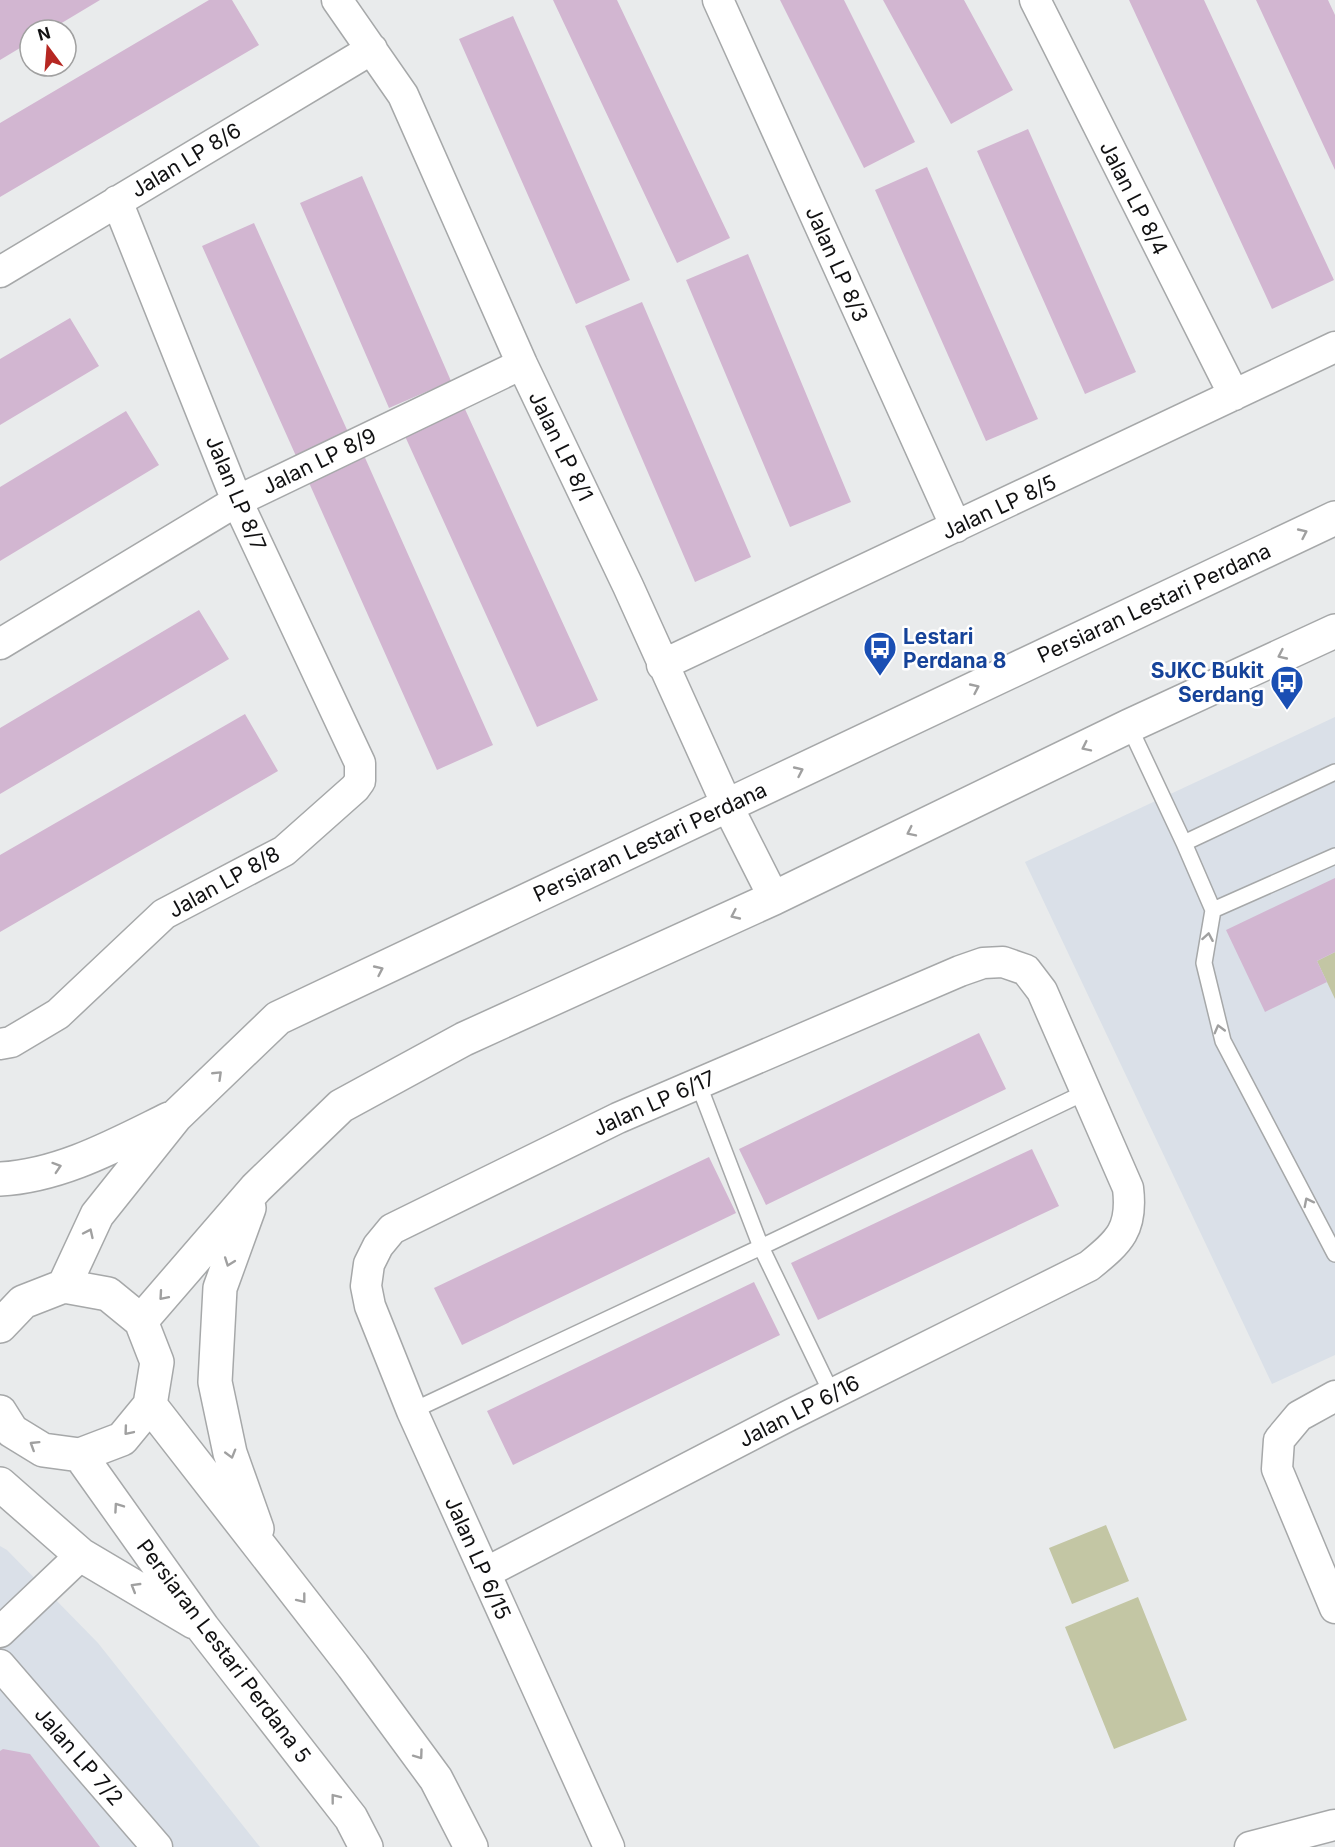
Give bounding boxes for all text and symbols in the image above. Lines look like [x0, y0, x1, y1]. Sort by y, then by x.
north arrow [18, 18, 78, 78]
text: N [35, 22, 52, 45]
street label: Jalan LP 8/6 [127, 117, 245, 203]
street label: Jalan LP 8/4 [1095, 137, 1173, 259]
street label: Jalan LP 8/3 [800, 202, 874, 326]
street label: Jalan LP 8/1 [524, 387, 598, 505]
street label: Jalan LP 8/9 [258, 423, 380, 499]
street label: Jalan LP 8/7 [201, 432, 271, 554]
street label: Jalan LP 8/5 [938, 470, 1060, 544]
one-way arrow [1297, 528, 1308, 540]
street label: Persiaran Lestari Perdana [1033, 538, 1275, 668]
place label: Lestari Perdana 8 [903, 624, 1006, 673]
bus stop icon: Lestari Perdana 8 [862, 630, 898, 677]
one-way arrow [1277, 648, 1288, 660]
place label: SJKC Bukit Serdang [1151, 658, 1264, 707]
bus stop icon: SJKC Bukit Serdang [1269, 664, 1305, 711]
one-way arrow [969, 683, 980, 695]
one-way arrow [1082, 739, 1093, 751]
one-way arrow [792, 767, 803, 779]
street label: Persiaran Lestari Perdana [529, 777, 771, 907]
one-way arrow [906, 824, 917, 836]
street label: Jalan LP 8/8 [164, 841, 284, 923]
one-way arrow [730, 908, 741, 920]
one-way arrow [1202, 932, 1214, 941]
one-way arrow [373, 965, 384, 977]
one-way arrow [1214, 1024, 1227, 1034]
street label: Jalan LP 6/17 [589, 1065, 719, 1141]
one-way arrow [211, 1072, 222, 1083]
one-way arrow [51, 1162, 62, 1174]
one-way arrow [1304, 1198, 1315, 1208]
one-way arrow [81, 1229, 93, 1240]
one-way arrow [224, 1256, 236, 1267]
one-way arrow [160, 1289, 171, 1300]
street label: Jalan LP 6/16 [734, 1370, 864, 1452]
one-way arrow [124, 1424, 135, 1435]
one-way arrow [30, 1440, 40, 1452]
one-way arrow [224, 1448, 236, 1459]
street label: Jalan LP 6/15 [440, 1493, 516, 1623]
one-way arrow [114, 1503, 125, 1514]
street label: Persiaran Lestari Perdana 5 [132, 1534, 316, 1768]
one-way arrow [131, 1582, 141, 1594]
one-way arrow [295, 1593, 306, 1604]
street label: Jalan LP 7/2 [29, 1702, 129, 1810]
one-way arrow [412, 1749, 423, 1760]
one-way arrow [332, 1793, 343, 1804]

